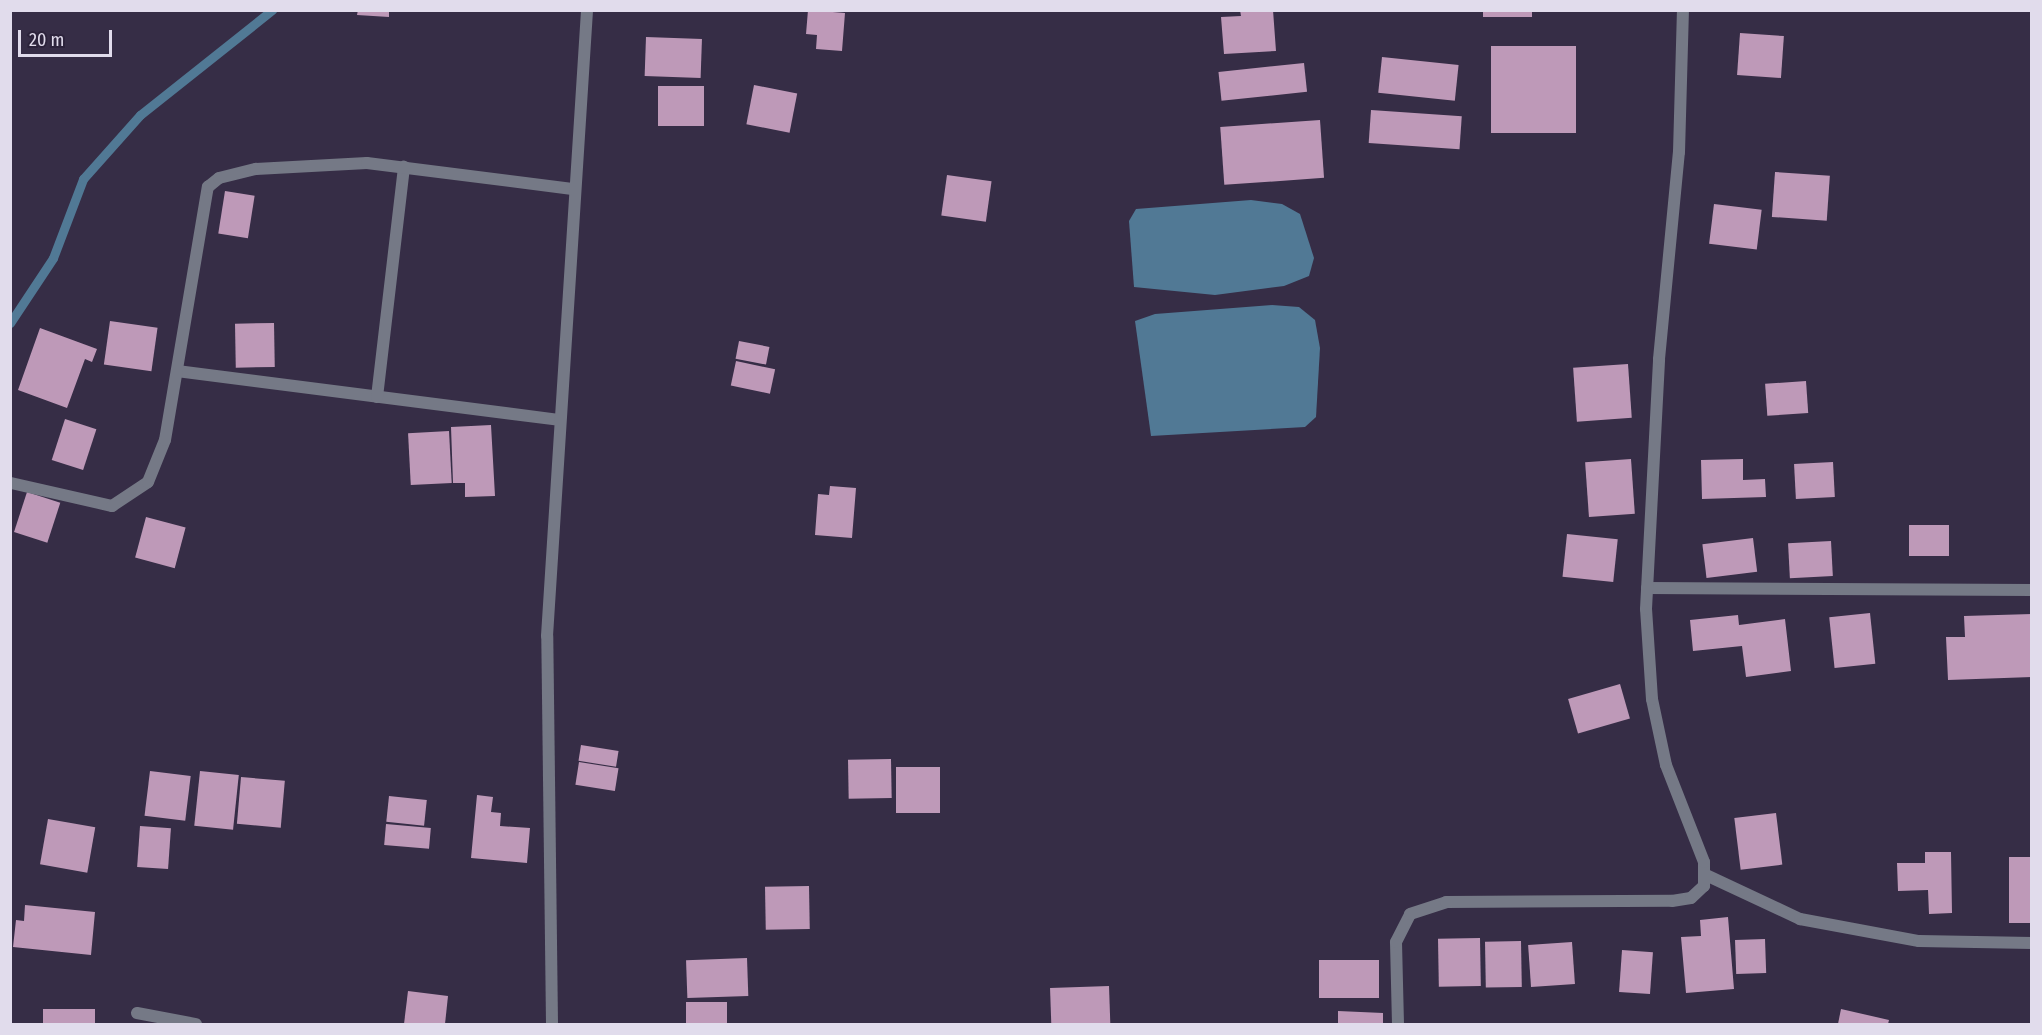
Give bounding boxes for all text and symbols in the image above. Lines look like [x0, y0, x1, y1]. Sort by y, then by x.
scale bar [21, 18, 116, 56]
text: 20 m [29, 29, 64, 51]

